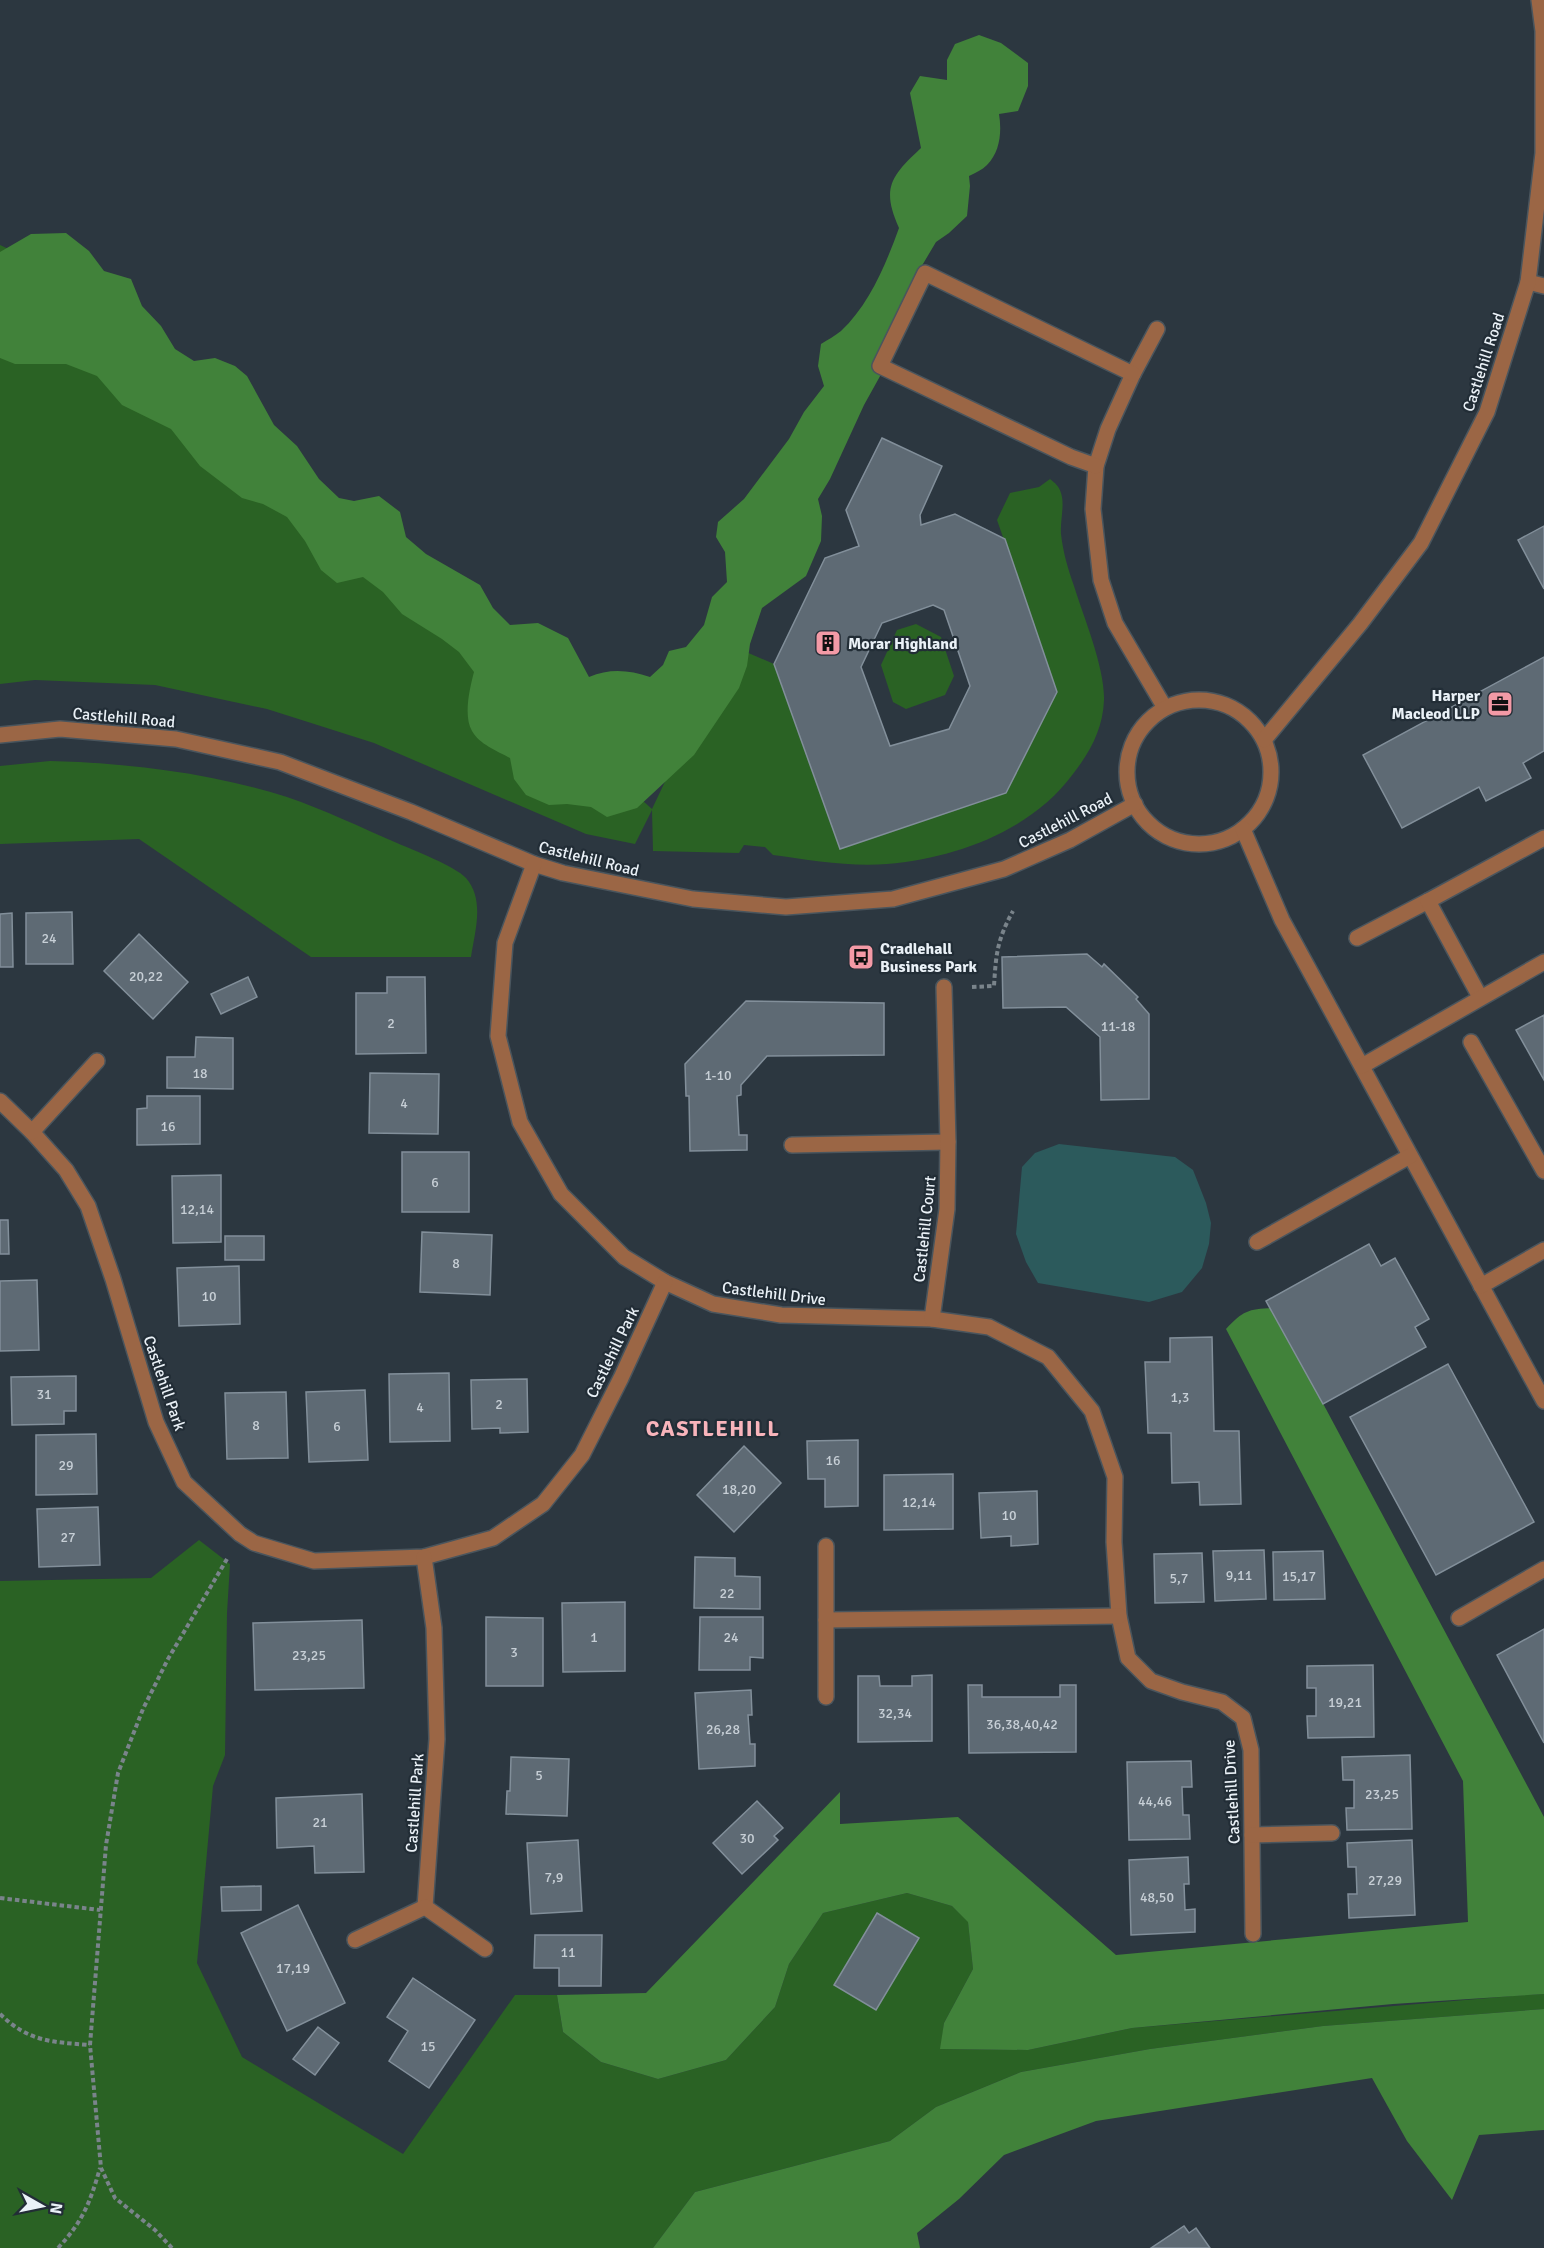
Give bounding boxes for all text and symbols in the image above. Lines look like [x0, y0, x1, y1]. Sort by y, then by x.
street label: Castlehill Road [1459, 310, 1509, 414]
building icon: Morar Highland [813, 628, 843, 658]
place label: Morar Highland [848, 634, 958, 654]
place label: Harper Macleod LLP [1392, 686, 1481, 724]
office icon: Harper Macleod LLP [1485, 689, 1515, 719]
street label: Castlehill Road [72, 704, 176, 732]
street label: Castlehill Road [1015, 789, 1116, 853]
street label: Castlehill Road [536, 837, 641, 881]
house number: 24 [41, 930, 57, 947]
place label: Cradlehall Business Park [880, 939, 978, 977]
bus stop icon: Cradlehall Business Park [846, 942, 876, 972]
house number: 20,22 [129, 968, 163, 985]
house number: 2 [387, 1015, 395, 1032]
house number: 11-18 [1101, 1018, 1135, 1035]
house number: 18 [192, 1065, 208, 1082]
house number: 1-10 [704, 1067, 732, 1084]
house number: 4 [400, 1095, 408, 1112]
house number: 16 [160, 1118, 176, 1135]
house number: 6 [431, 1174, 439, 1191]
street label: Castlehill Court [909, 1174, 941, 1283]
house number: 12,14 [180, 1201, 214, 1218]
house number: 8 [452, 1255, 460, 1272]
street label: Castlehill Drive [721, 1278, 827, 1310]
house number: 10 [201, 1288, 217, 1305]
street label: Castlehill Park [582, 1303, 644, 1401]
street label: Castlehill Park [138, 1333, 190, 1434]
house number: 31 [36, 1386, 52, 1403]
house number: 1,3 [1171, 1389, 1189, 1406]
house number: 2 [495, 1396, 503, 1413]
house number: 4 [416, 1399, 424, 1416]
district label: CASTLEHILL [646, 1415, 780, 1442]
house number: 8 [252, 1417, 260, 1434]
house number: 6 [333, 1418, 341, 1435]
house number: 16 [825, 1452, 841, 1469]
house number: 29 [58, 1457, 74, 1474]
house number: 18,20 [722, 1481, 756, 1498]
house number: 12,14 [902, 1494, 936, 1511]
house number: 10 [1001, 1507, 1017, 1524]
house number: 27 [60, 1529, 76, 1546]
house number: 9,11 [1226, 1567, 1252, 1584]
house number: 15,17 [1282, 1568, 1316, 1585]
house number: 5,7 [1170, 1570, 1188, 1587]
house number: 22 [719, 1585, 735, 1602]
house number: 1 [590, 1629, 598, 1646]
house number: 24 [723, 1629, 739, 1646]
house number: 3 [510, 1644, 518, 1661]
house number: 23,25 [292, 1647, 326, 1664]
house number: 19,21 [1328, 1694, 1362, 1711]
house number: 32,34 [878, 1705, 912, 1722]
house number: 36,38,40,42 [986, 1716, 1058, 1733]
house number: 26,28 [706, 1721, 740, 1738]
street label: Castlehill Drive [1219, 1739, 1245, 1845]
street label: Castlehill Park [402, 1753, 428, 1853]
house number: 5 [535, 1767, 543, 1784]
house number: 23,25 [1365, 1786, 1399, 1803]
house number: 44,46 [1138, 1793, 1172, 1810]
house number: 21 [312, 1814, 328, 1831]
house number: 30 [739, 1830, 755, 1847]
house number: 7,9 [545, 1869, 563, 1886]
house number: 27,29 [1368, 1872, 1402, 1889]
house number: 48,50 [1140, 1889, 1174, 1906]
house number: 11 [560, 1944, 576, 1961]
house number: 17,19 [276, 1960, 310, 1977]
house number: 15 [420, 2038, 436, 2055]
north arrow [12, 2176, 72, 2236]
text: N [45, 2201, 67, 2215]

